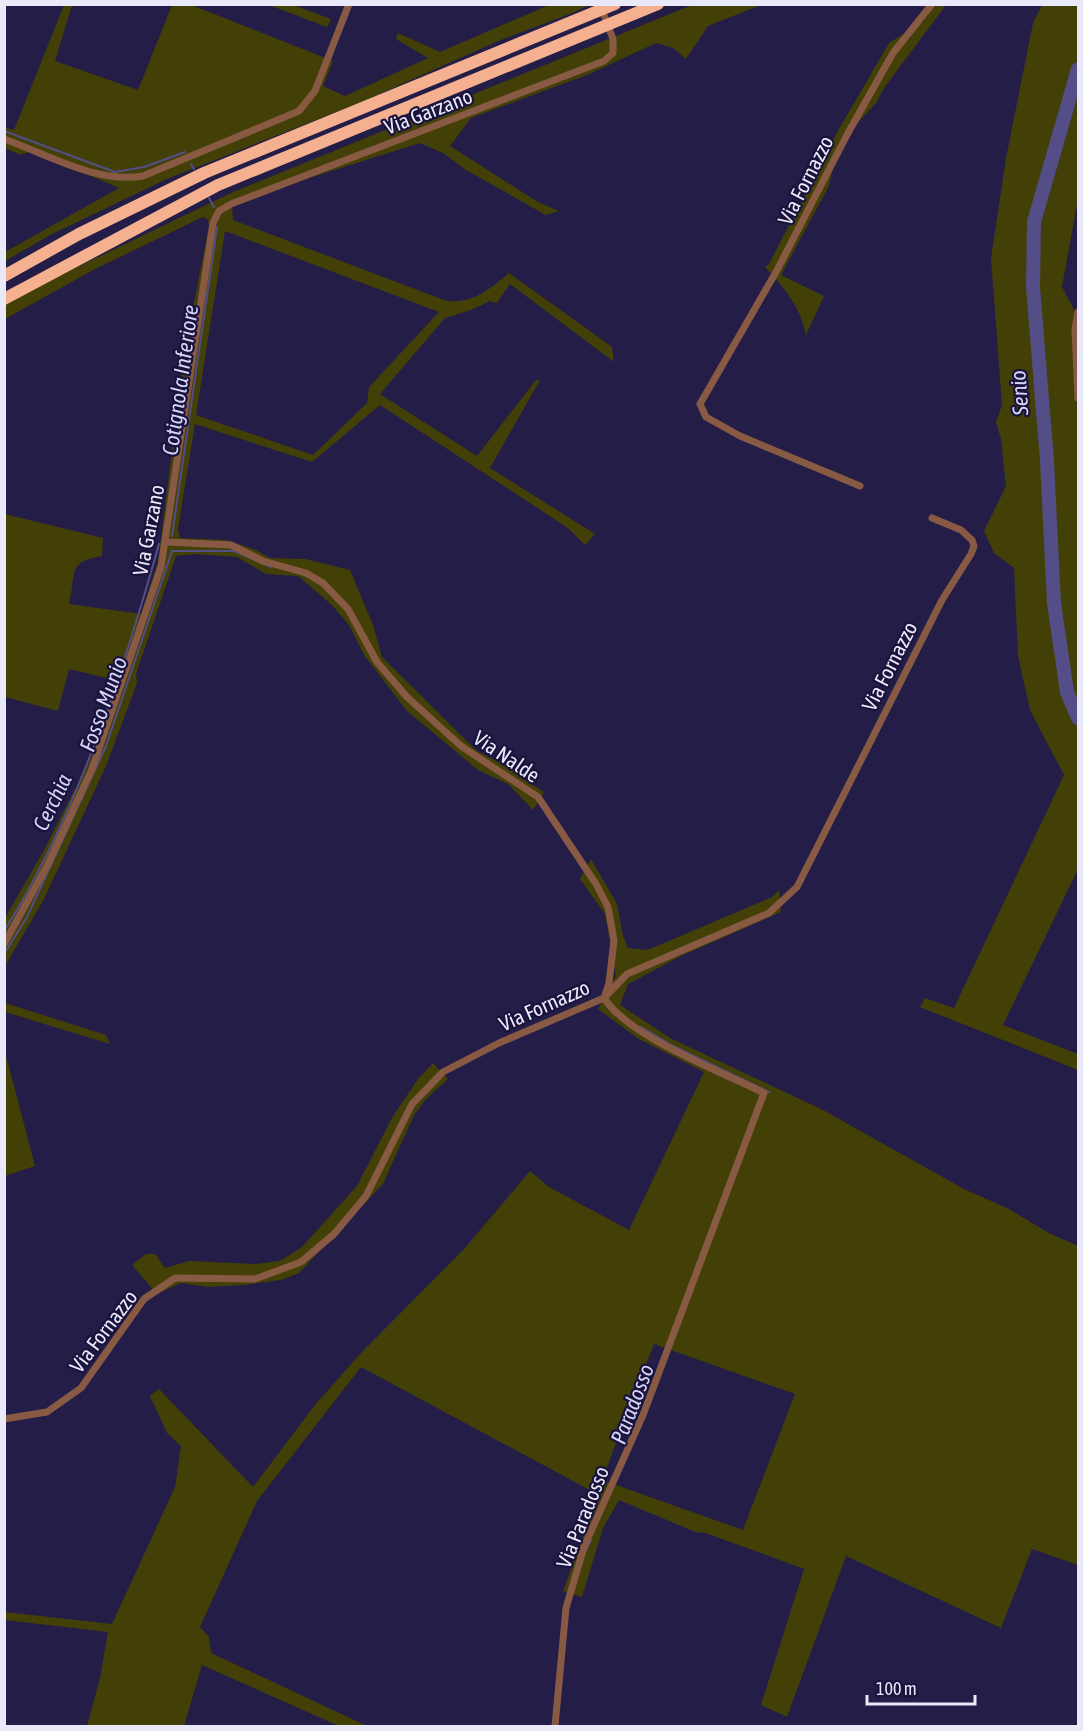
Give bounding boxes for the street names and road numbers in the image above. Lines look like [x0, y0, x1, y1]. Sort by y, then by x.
street label: Via Garzano [381, 83, 475, 139]
street label: Via Fornazzo [772, 132, 838, 228]
street label: Via Garzano [127, 482, 169, 578]
street label: Via Fornazzo [856, 618, 922, 714]
street label: Via Nalde [469, 725, 545, 787]
street label: Via Fornazzo [495, 974, 593, 1036]
street label: Via Fornazzo [64, 1285, 142, 1377]
street label: Via Paradosso [551, 1463, 613, 1571]

